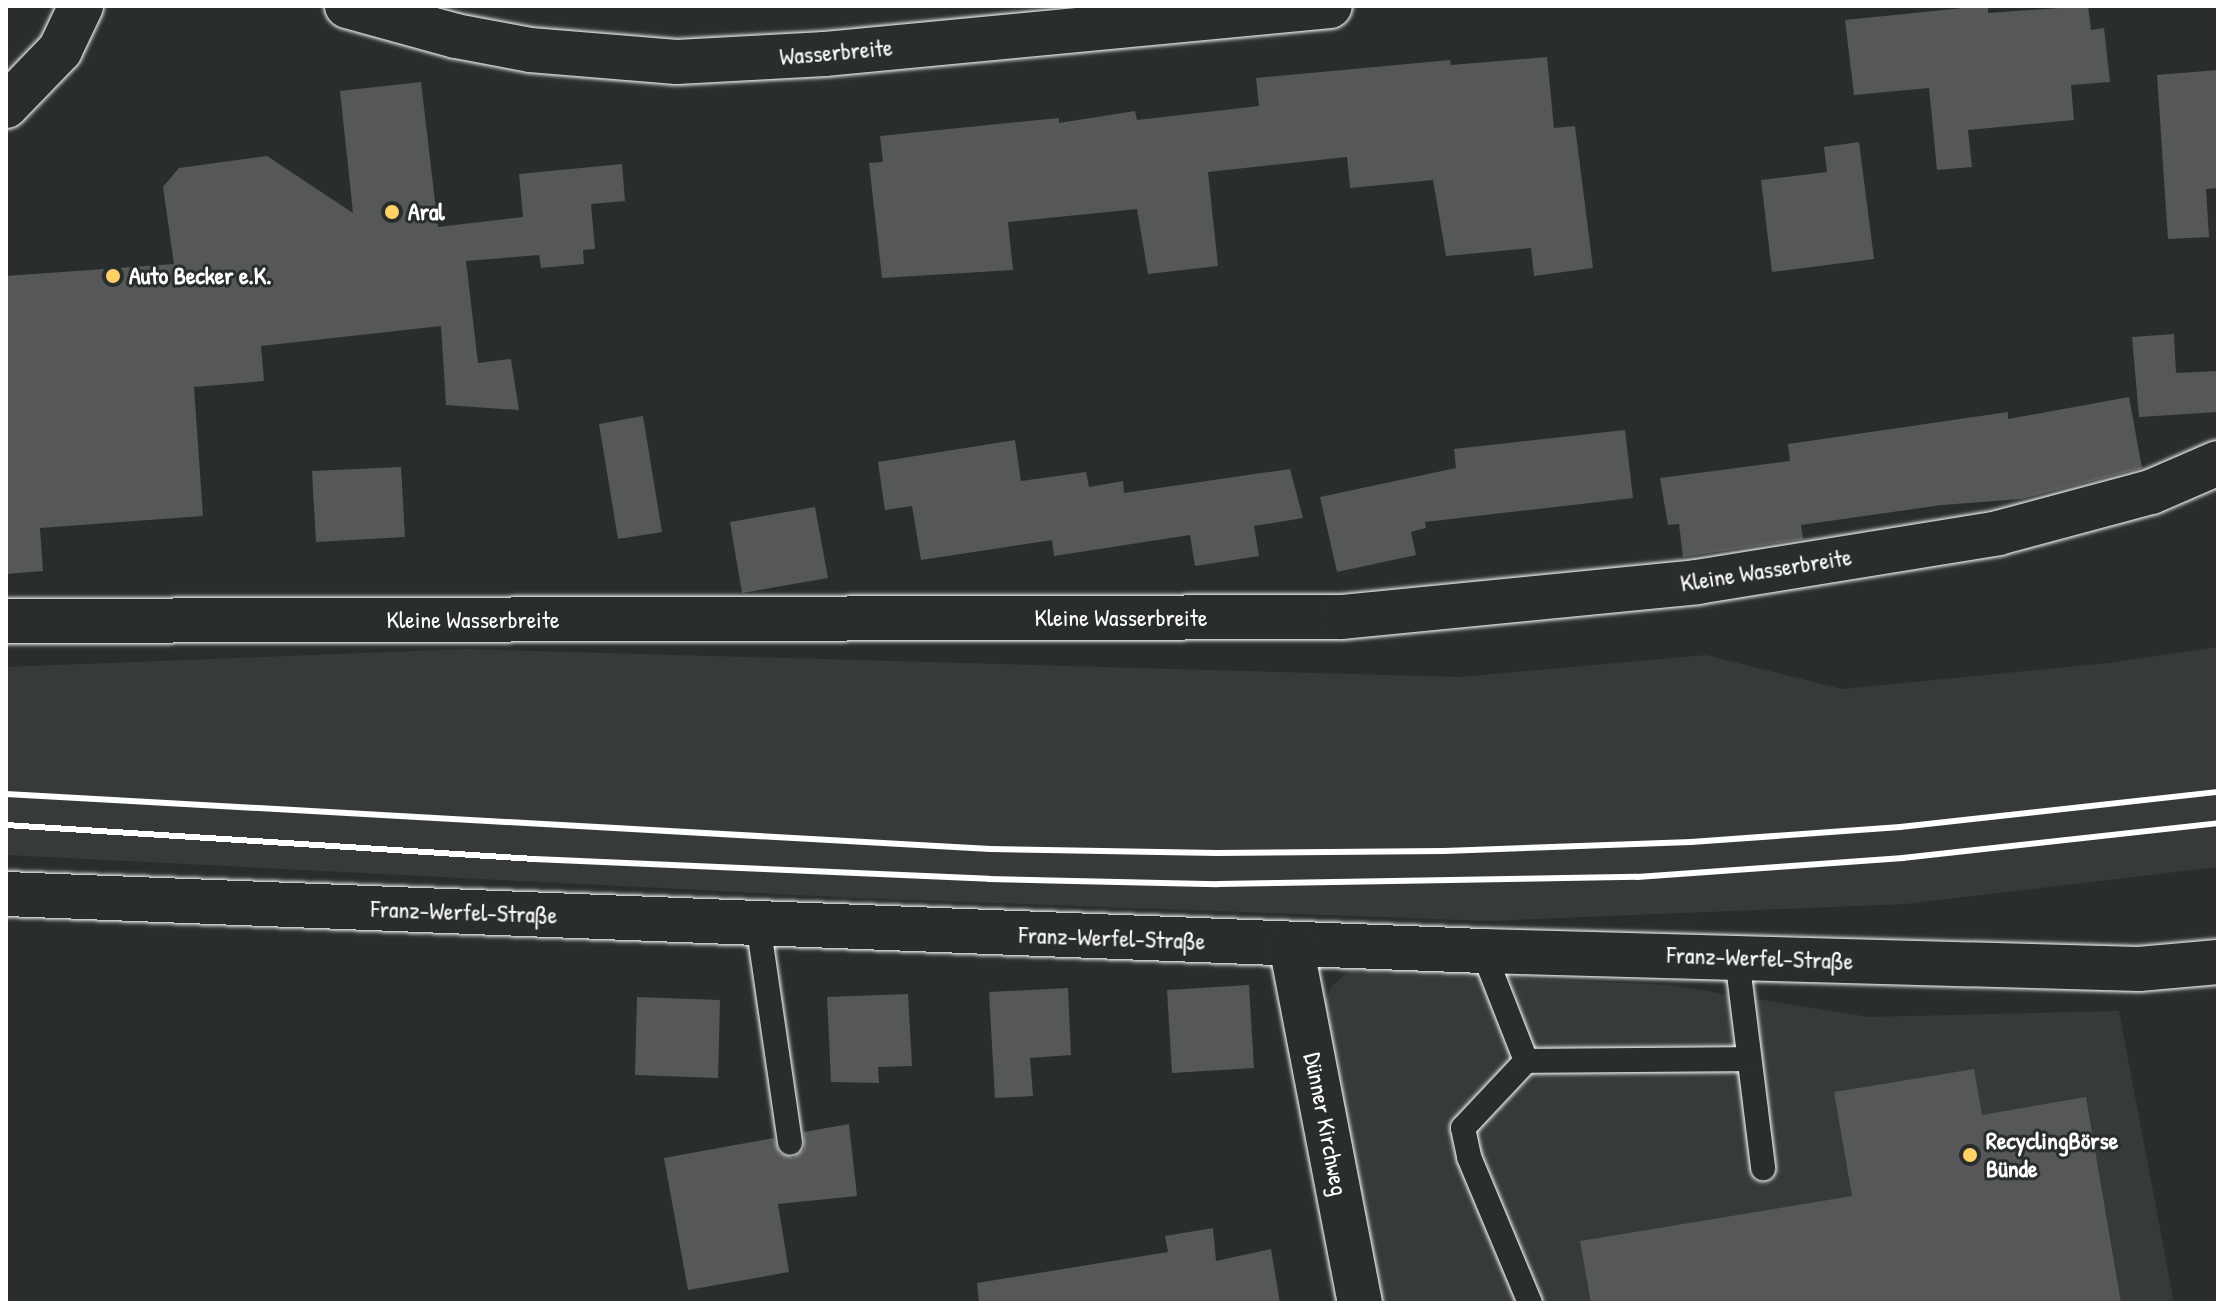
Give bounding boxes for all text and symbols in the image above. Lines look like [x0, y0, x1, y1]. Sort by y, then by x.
street label: Wasserbreite [778, 33, 894, 71]
place label: Aral [408, 198, 445, 226]
marker: Aral [383, 203, 401, 221]
place label: Auto Becker e.K. [129, 262, 271, 290]
marker: Auto Becker e.K. [104, 267, 122, 285]
street label: Kleine Wasserbreite [1678, 542, 1854, 598]
street label: Kleine Wasserbreite [1034, 604, 1208, 632]
street label: Kleine Wasserbreite [386, 606, 560, 634]
street label: Franz-Werfel-Straße [370, 894, 558, 930]
street label: Franz-Werfel-Straße [1018, 920, 1206, 956]
street label: Franz-Werfel-Straße [1666, 940, 1854, 976]
street label: Dünner Kirchweg [1298, 1050, 1354, 1198]
place label: RecyclingBörse Bünde [1986, 1127, 2118, 1183]
marker: RecyclingBörse Bünde [1961, 1146, 1979, 1164]

